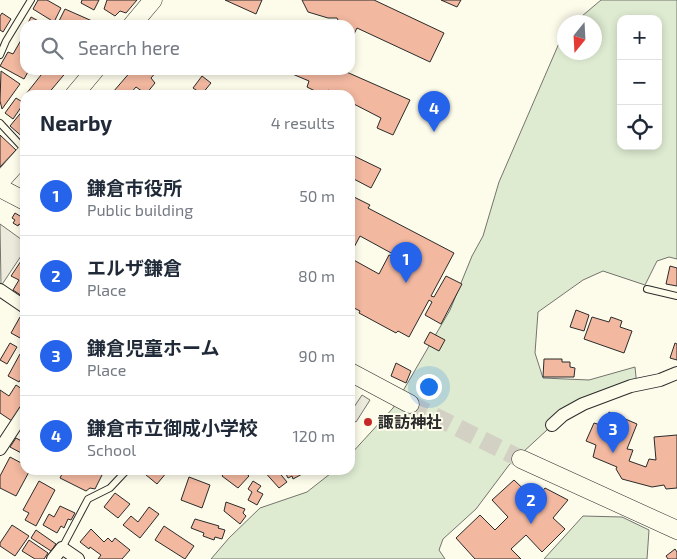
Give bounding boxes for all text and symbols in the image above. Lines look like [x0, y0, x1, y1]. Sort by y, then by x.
north arrow [557, 15, 602, 60]
map controls [617, 15, 662, 150]
button: + [617, 15, 662, 60]
search box [20, 20, 355, 75]
icon: search [38, 34, 66, 62]
text: Search here [78, 36, 180, 59]
button: − [617, 60, 662, 105]
pin: 4 [418, 91, 450, 132]
button: locate [617, 105, 662, 150]
text: Nearby [40, 110, 112, 135]
text: 4 results [271, 113, 335, 132]
text: 鎌倉市役所 [87, 176, 182, 199]
text: 1 [53, 186, 59, 205]
text: 50 m [299, 186, 335, 205]
text: Public building [87, 200, 193, 219]
pin: 1 [390, 242, 422, 283]
text: エルザ鎌倉 [87, 256, 182, 279]
text: 2 [51, 266, 61, 285]
text: 80 m [298, 266, 335, 285]
text: Place [87, 280, 126, 299]
text: 鎌倉児童ホーム [87, 336, 219, 359]
text: 3 [51, 346, 61, 365]
text: 90 m [299, 346, 335, 365]
text: Place [87, 360, 126, 379]
your location [416, 374, 442, 400]
place label: 諏訪神社 [378, 412, 442, 431]
pin: 3 [597, 412, 629, 453]
text: 鎌倉市立御成小学校 [87, 416, 258, 439]
marker: 諏訪神社 [362, 416, 374, 428]
text: 4 [51, 426, 61, 445]
text: 120 m [292, 426, 335, 445]
text: School [87, 440, 136, 459]
pin: 2 [515, 483, 547, 524]

